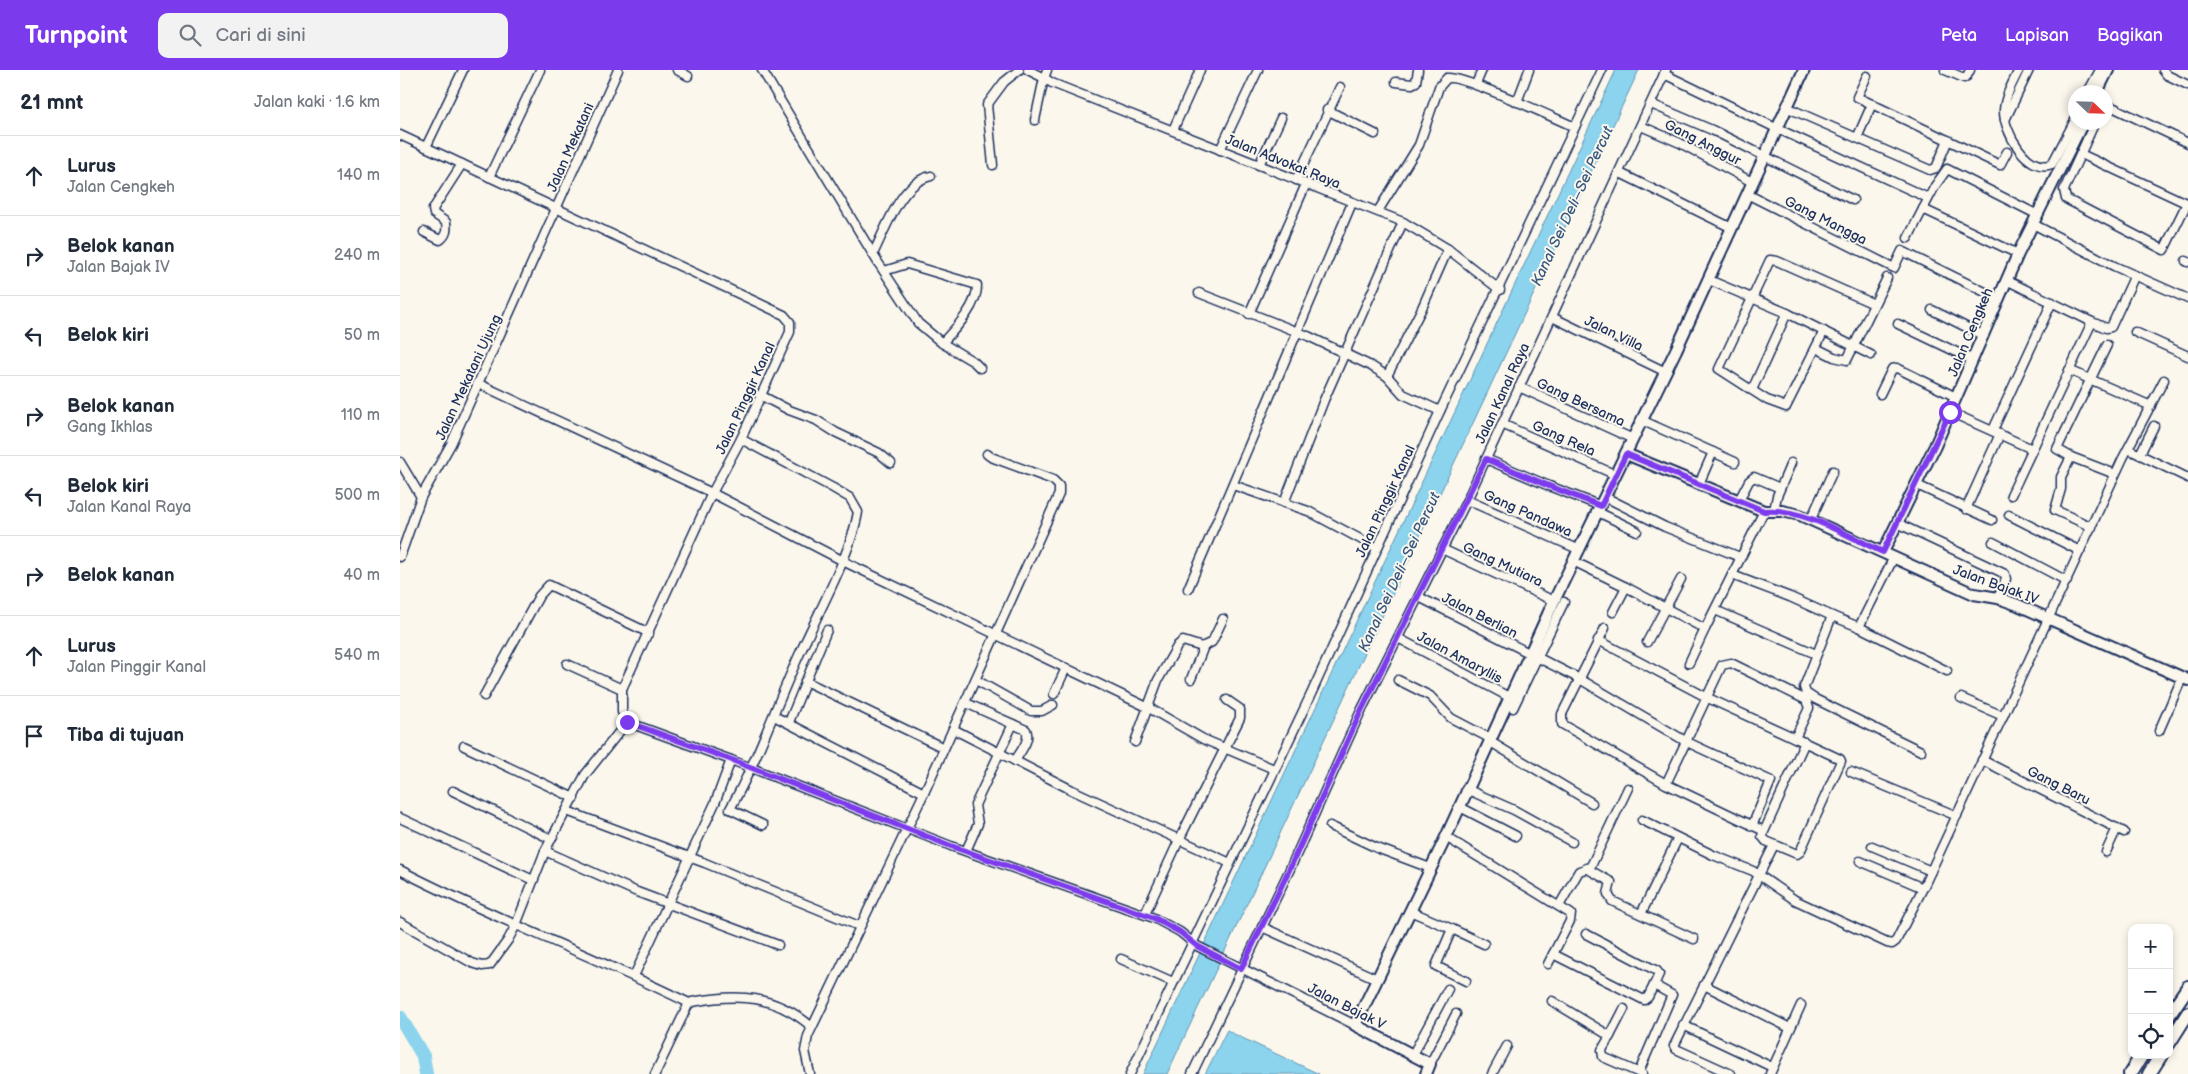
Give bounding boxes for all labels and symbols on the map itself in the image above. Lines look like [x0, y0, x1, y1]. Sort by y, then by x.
north arrow [2068, 85, 2113, 130]
street label: Jalan Mekatani [543, 100, 598, 194]
street label: Gang Anggur [1662, 116, 1745, 169]
water label: Kanal Sei Deli–Sei Percut [1527, 123, 1618, 289]
street label: Jalan Advokat Raya [1223, 131, 1343, 192]
street label: Gang Mangga [1782, 192, 1870, 249]
street label: Jalan Cengkeh [1944, 285, 1997, 379]
street label: Jalan Mekatani Ujung [432, 312, 505, 443]
street label: Jalan Villa [1582, 312, 1646, 355]
street label: Jalan Pinggir Kanal [712, 340, 779, 457]
street label: Jalan Kanal Raya [1472, 340, 1533, 446]
street label: Gang Bersama [1534, 375, 1628, 430]
route start [1939, 401, 1962, 424]
street label: Gang Rela [1530, 417, 1598, 460]
street label: Jalan Pinggir Kanal [1352, 443, 1419, 560]
street label: Gang Pandawa [1481, 486, 1575, 541]
water label: Kanal Sei Deli–Sei Percut [1354, 489, 1445, 655]
street label: Gang Mutiara [1460, 539, 1546, 590]
street label: Jalan Bajak IV [1951, 561, 2041, 608]
street label: Jalan Berlian [1439, 589, 1521, 642]
street label: Jalan Amaryllis [1414, 628, 1505, 687]
route end [616, 711, 639, 734]
street label: Gang Baru [2024, 762, 2093, 809]
street label: Jalan Bajak V [1305, 980, 1389, 1034]

